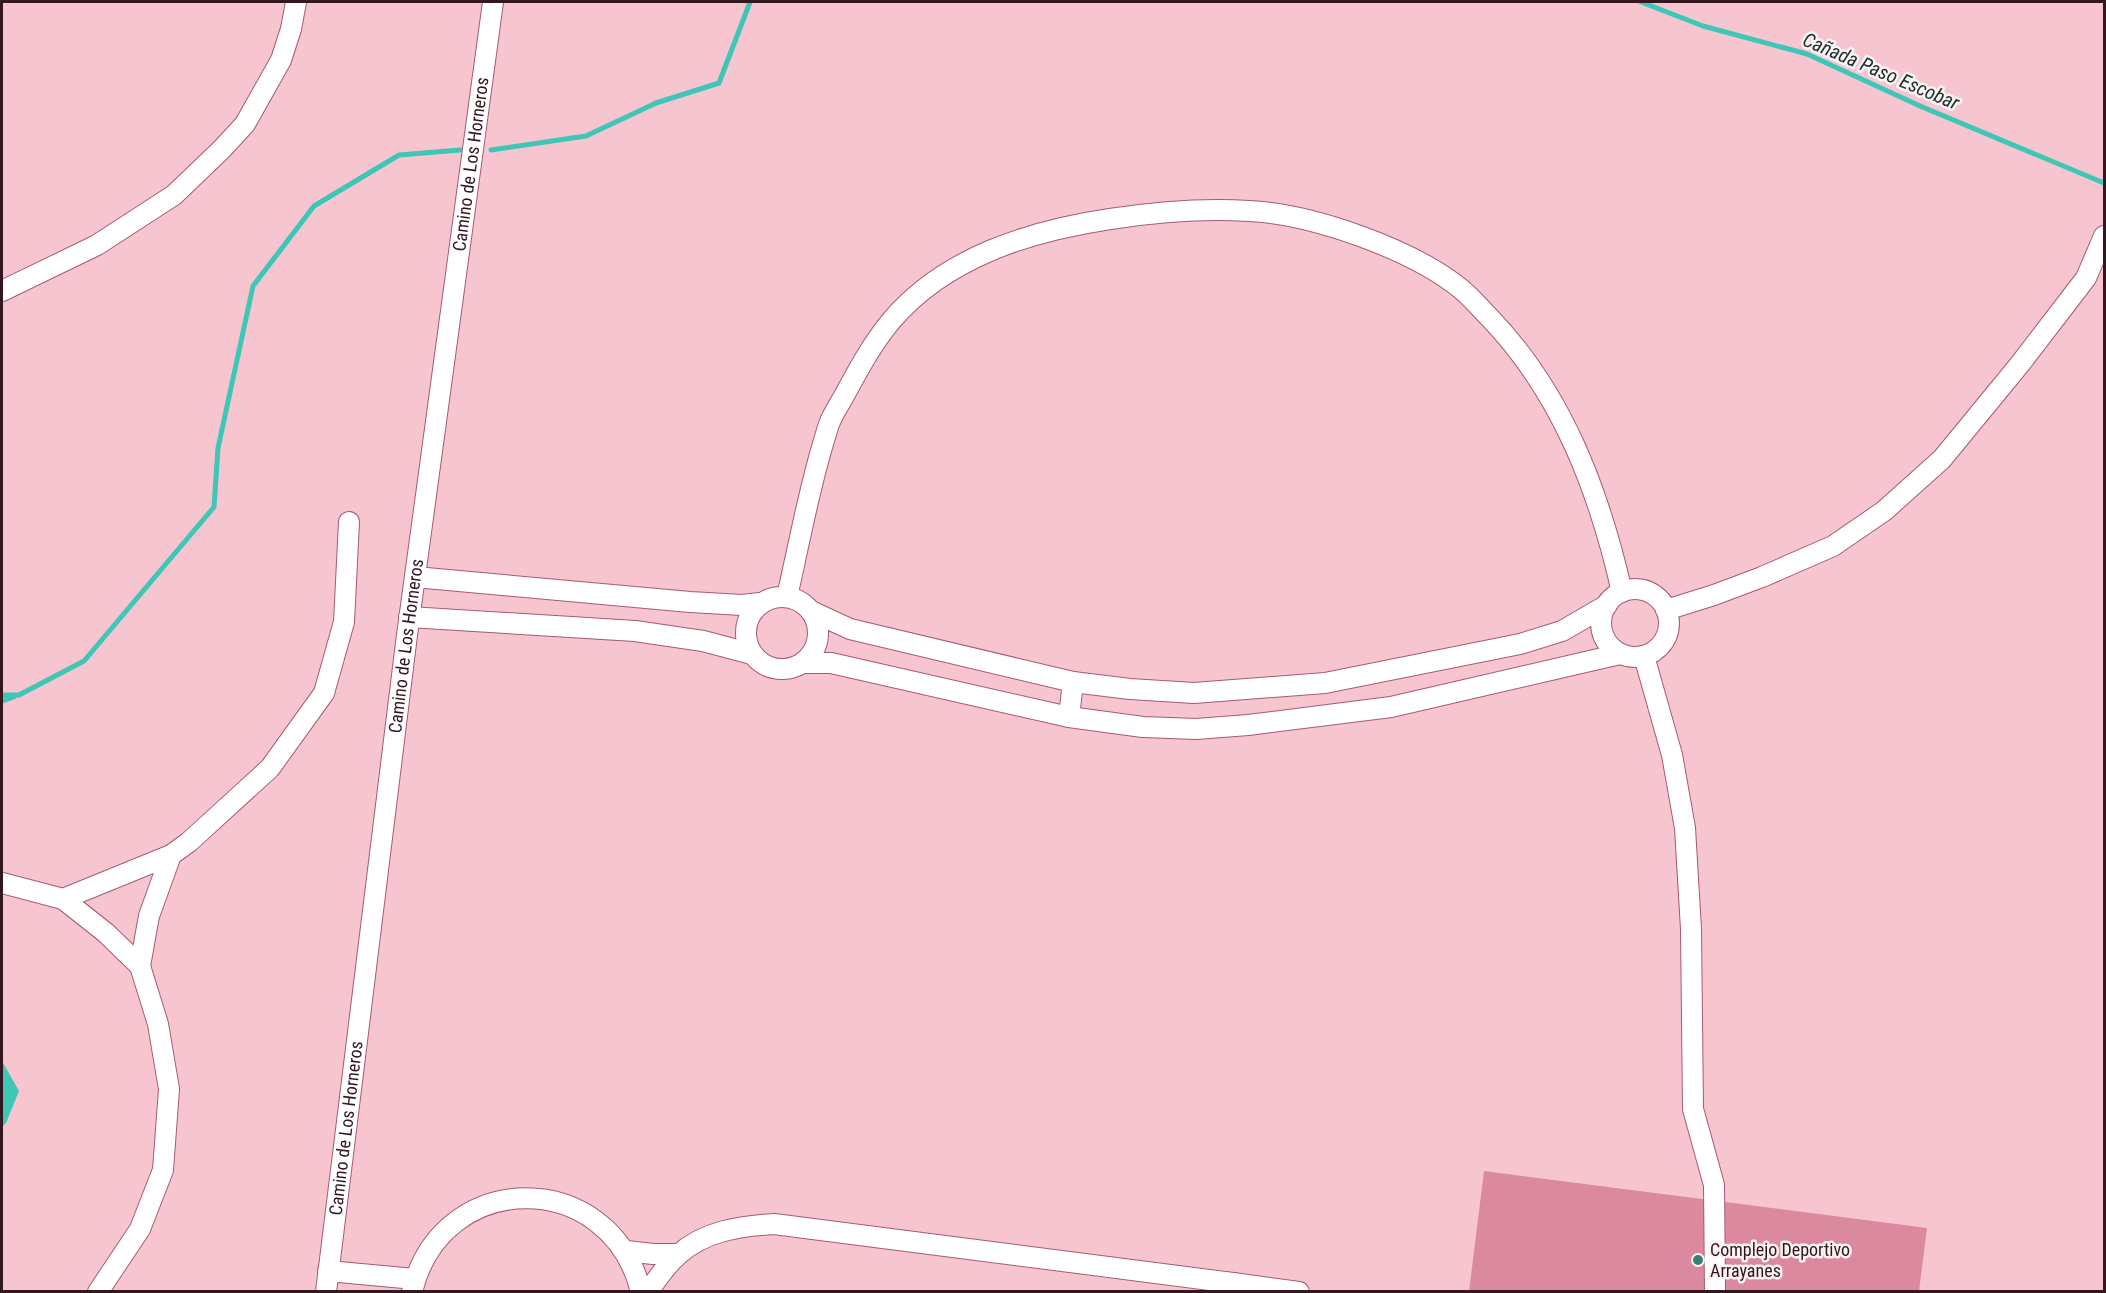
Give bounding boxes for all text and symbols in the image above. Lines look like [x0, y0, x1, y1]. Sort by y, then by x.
water label: Cañada Paso Escobar [1799, 27, 1964, 115]
street label: Camino de Los Horneros [448, 76, 493, 253]
street label: Camino de Los Horneros [384, 558, 427, 734]
street label: Camino de Los Horneros [325, 1040, 367, 1216]
place label: Complejo Deportivo Arrayanes [1710, 1239, 1850, 1281]
marker: Complejo Deportivo Arrayanes [1691, 1253, 1705, 1267]

